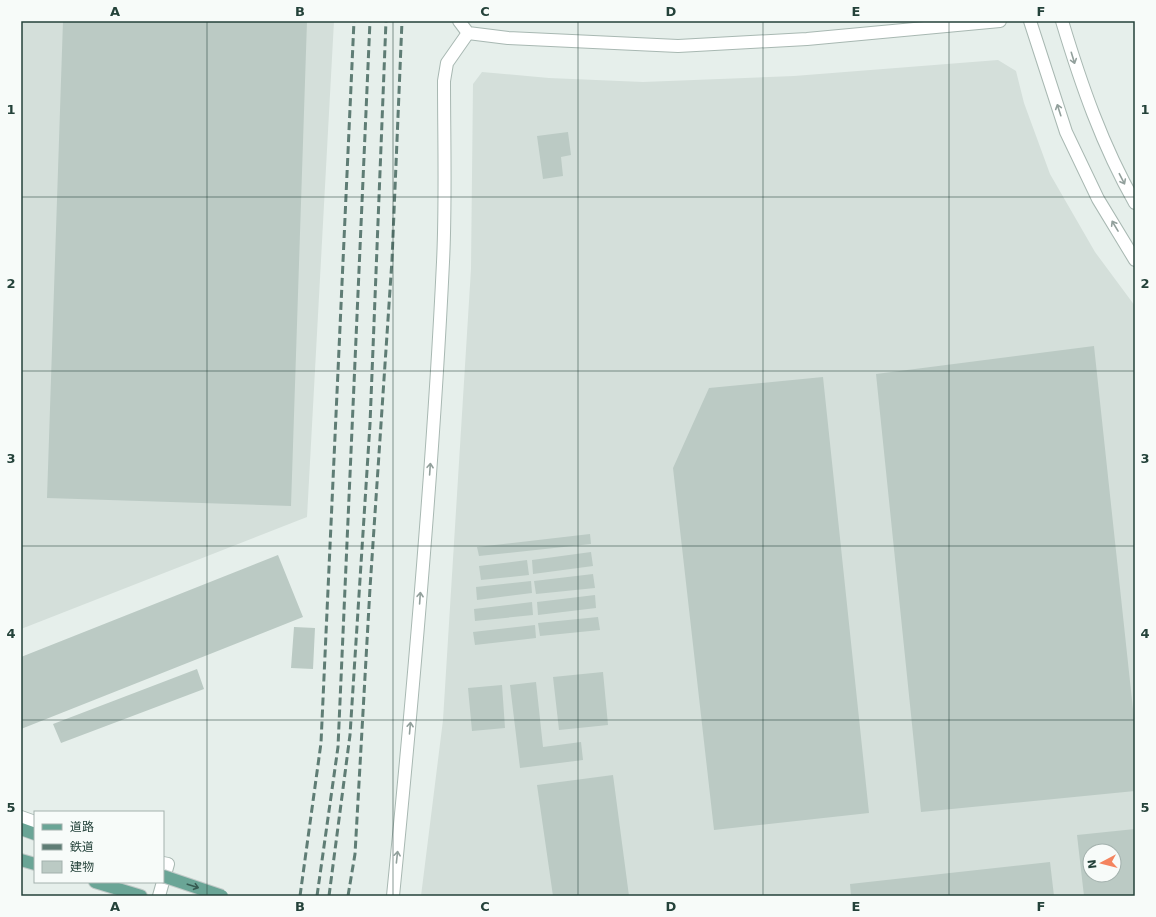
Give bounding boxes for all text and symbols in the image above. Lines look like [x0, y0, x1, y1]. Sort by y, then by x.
text: A [110, 4, 120, 19]
text: B [295, 4, 305, 19]
text: C [480, 4, 490, 19]
text: D [666, 4, 677, 19]
text: E [852, 4, 860, 19]
text: F [1037, 4, 1045, 19]
one-way arrow [1070, 52, 1077, 65]
text: 1 [6, 102, 16, 117]
text: 1 [1140, 102, 1150, 117]
one-way arrow [1055, 103, 1062, 116]
one-way arrow [1119, 172, 1126, 184]
one-way arrow [1110, 221, 1119, 232]
text: 2 [6, 276, 16, 291]
text: 2 [1140, 276, 1150, 291]
text: 3 [6, 451, 16, 466]
text: 3 [1140, 451, 1150, 466]
one-way arrow [427, 463, 434, 476]
one-way arrow [417, 592, 424, 605]
text: 4 [6, 626, 16, 641]
text: 4 [1140, 626, 1150, 641]
one-way arrow [406, 722, 414, 735]
text: 5 [6, 800, 16, 815]
text: 5 [1140, 800, 1150, 815]
legend [34, 811, 164, 883]
text: 道路 [70, 820, 94, 834]
text: 鉄道 [70, 840, 94, 854]
north arrow [1082, 843, 1122, 883]
one-way arrow [393, 851, 401, 864]
text: N [1086, 859, 1100, 870]
text: 建物 [70, 860, 94, 874]
one-way arrow [186, 883, 199, 890]
text: A [110, 899, 120, 914]
text: B [295, 899, 305, 914]
text: C [480, 899, 490, 914]
text: D [666, 899, 677, 914]
text: E [852, 899, 860, 914]
text: F [1037, 899, 1045, 914]

